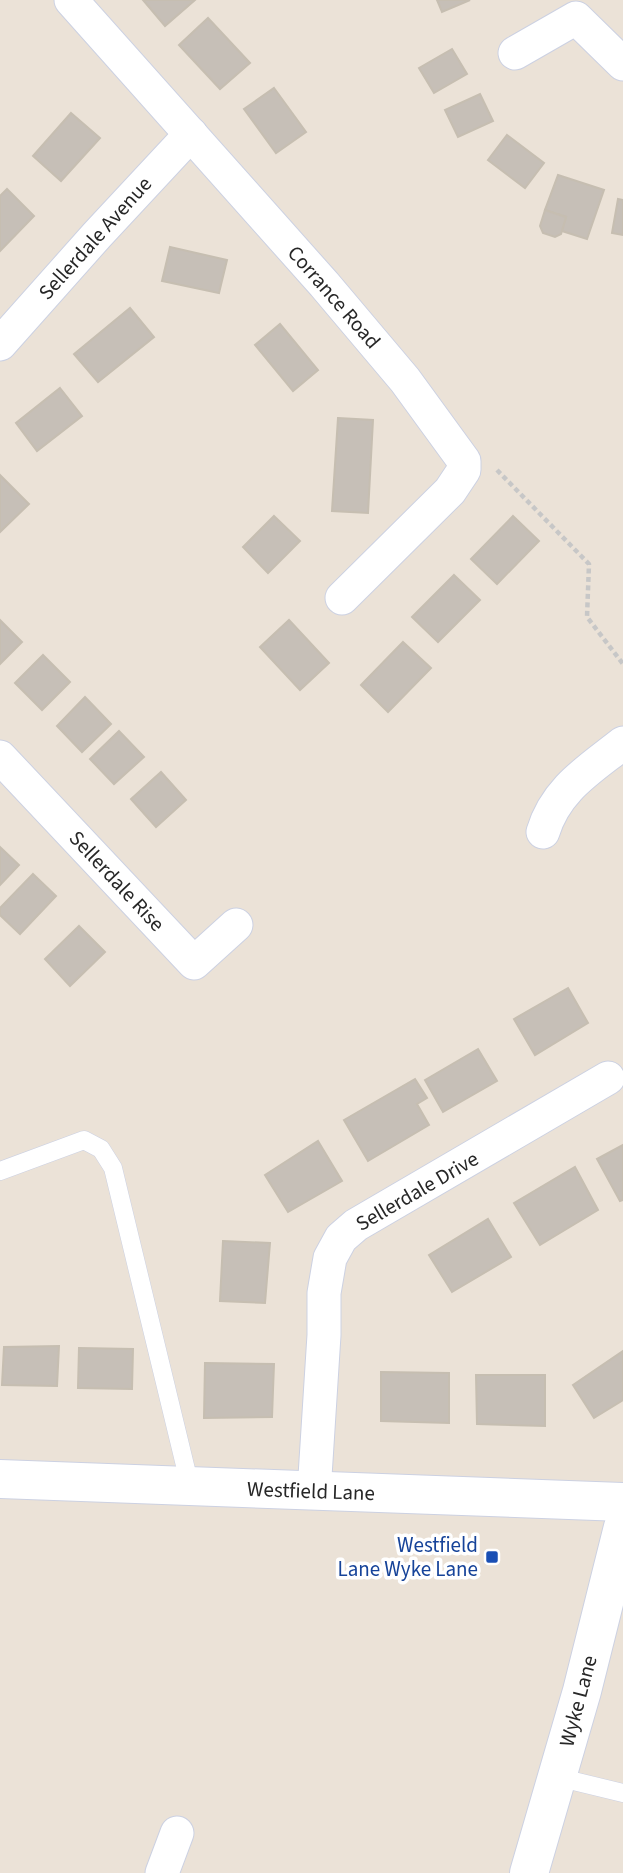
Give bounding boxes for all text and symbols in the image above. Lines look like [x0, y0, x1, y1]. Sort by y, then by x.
street label: Sellerdale Avenue [31, 170, 159, 306]
street label: Corrance Road [281, 239, 387, 355]
street label: Sellerdale Rise [62, 824, 172, 938]
street label: Sellerdale Drive [350, 1144, 484, 1238]
street label: Westfield Lane [247, 1474, 375, 1508]
place label: Westfield Lane Wyke Lane [337, 1530, 478, 1584]
marker: Westfield Lane Wyke Lane [484, 1549, 500, 1565]
street label: Wyke Lane [551, 1652, 605, 1750]

